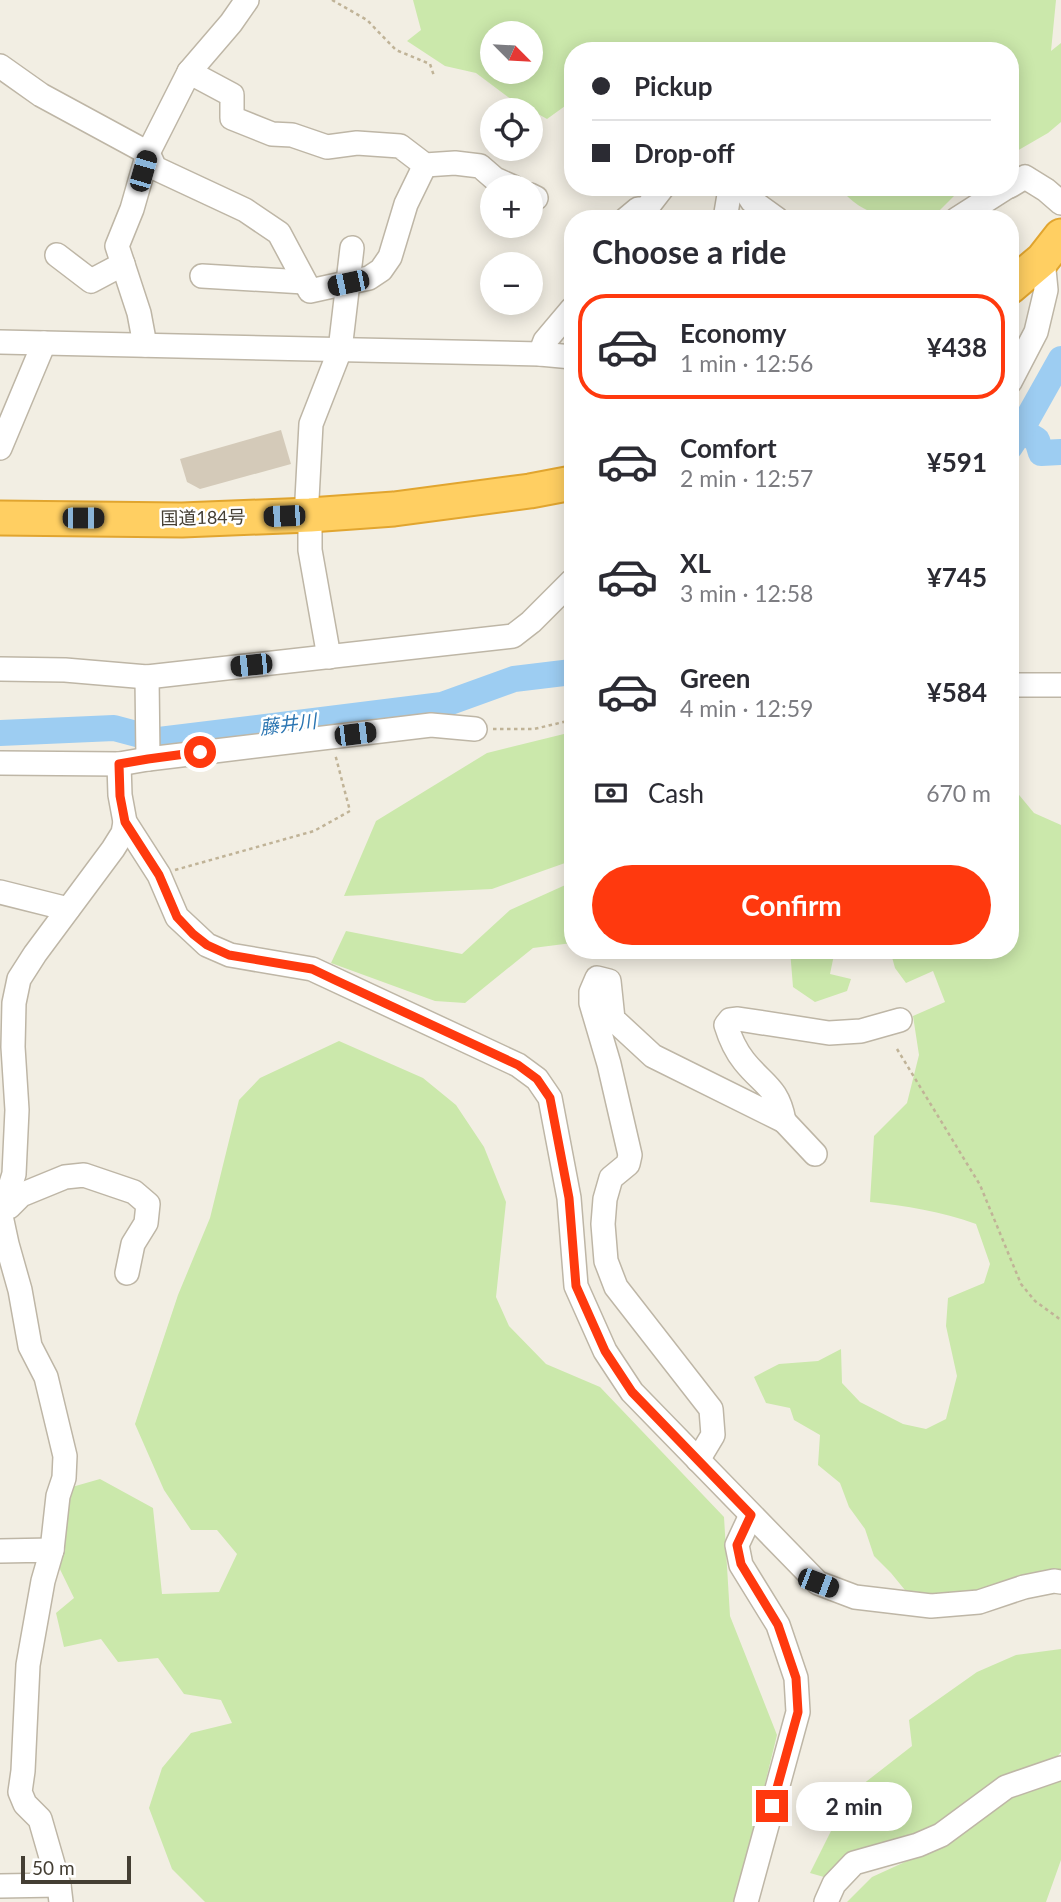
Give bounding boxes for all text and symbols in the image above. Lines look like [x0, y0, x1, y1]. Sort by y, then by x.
north arrow [480, 21, 542, 84]
map controls [480, 21, 543, 315]
text: Pickup [634, 70, 713, 102]
button: locate [480, 98, 543, 161]
text: Drop-off [634, 137, 735, 169]
car [128, 148, 159, 194]
button: + [480, 175, 543, 238]
text: Choose a ride [592, 232, 786, 271]
button: − [480, 252, 543, 315]
car [326, 268, 371, 298]
icon: car [596, 315, 659, 378]
text: Economy [680, 317, 786, 349]
text: ¥438 [927, 331, 987, 363]
text: 1 min · 12:56 [680, 349, 813, 377]
icon: car [596, 430, 659, 493]
text: Comfort [680, 432, 777, 464]
text: ¥591 [927, 446, 987, 478]
text: 2 min · 12:57 [680, 464, 813, 492]
street label: 国道184号 [160, 505, 246, 529]
car [263, 505, 306, 527]
car [63, 508, 105, 529]
icon: car [596, 545, 659, 608]
text: XL [680, 547, 711, 579]
text: ¥745 [927, 561, 987, 593]
text: 3 min · 12:58 [680, 579, 813, 607]
car [230, 652, 273, 678]
icon: car [596, 660, 659, 723]
text: Green [680, 662, 750, 694]
text: ¥584 [927, 676, 987, 708]
text: 4 min · 12:59 [680, 694, 813, 722]
water label: 藤井川 [258, 708, 320, 738]
car [333, 721, 378, 747]
route start [184, 736, 216, 768]
icon: cash [592, 774, 630, 812]
text: Cash [648, 777, 704, 809]
text: 670 m [926, 779, 991, 807]
button: Confirm [592, 865, 991, 945]
car [795, 1566, 842, 1600]
callout: 2 min [796, 1782, 912, 1830]
route end [756, 1790, 788, 1822]
text: 2 min [825, 1792, 883, 1820]
scale bar [21, 1853, 131, 1885]
text: 50 m [32, 1856, 75, 1879]

